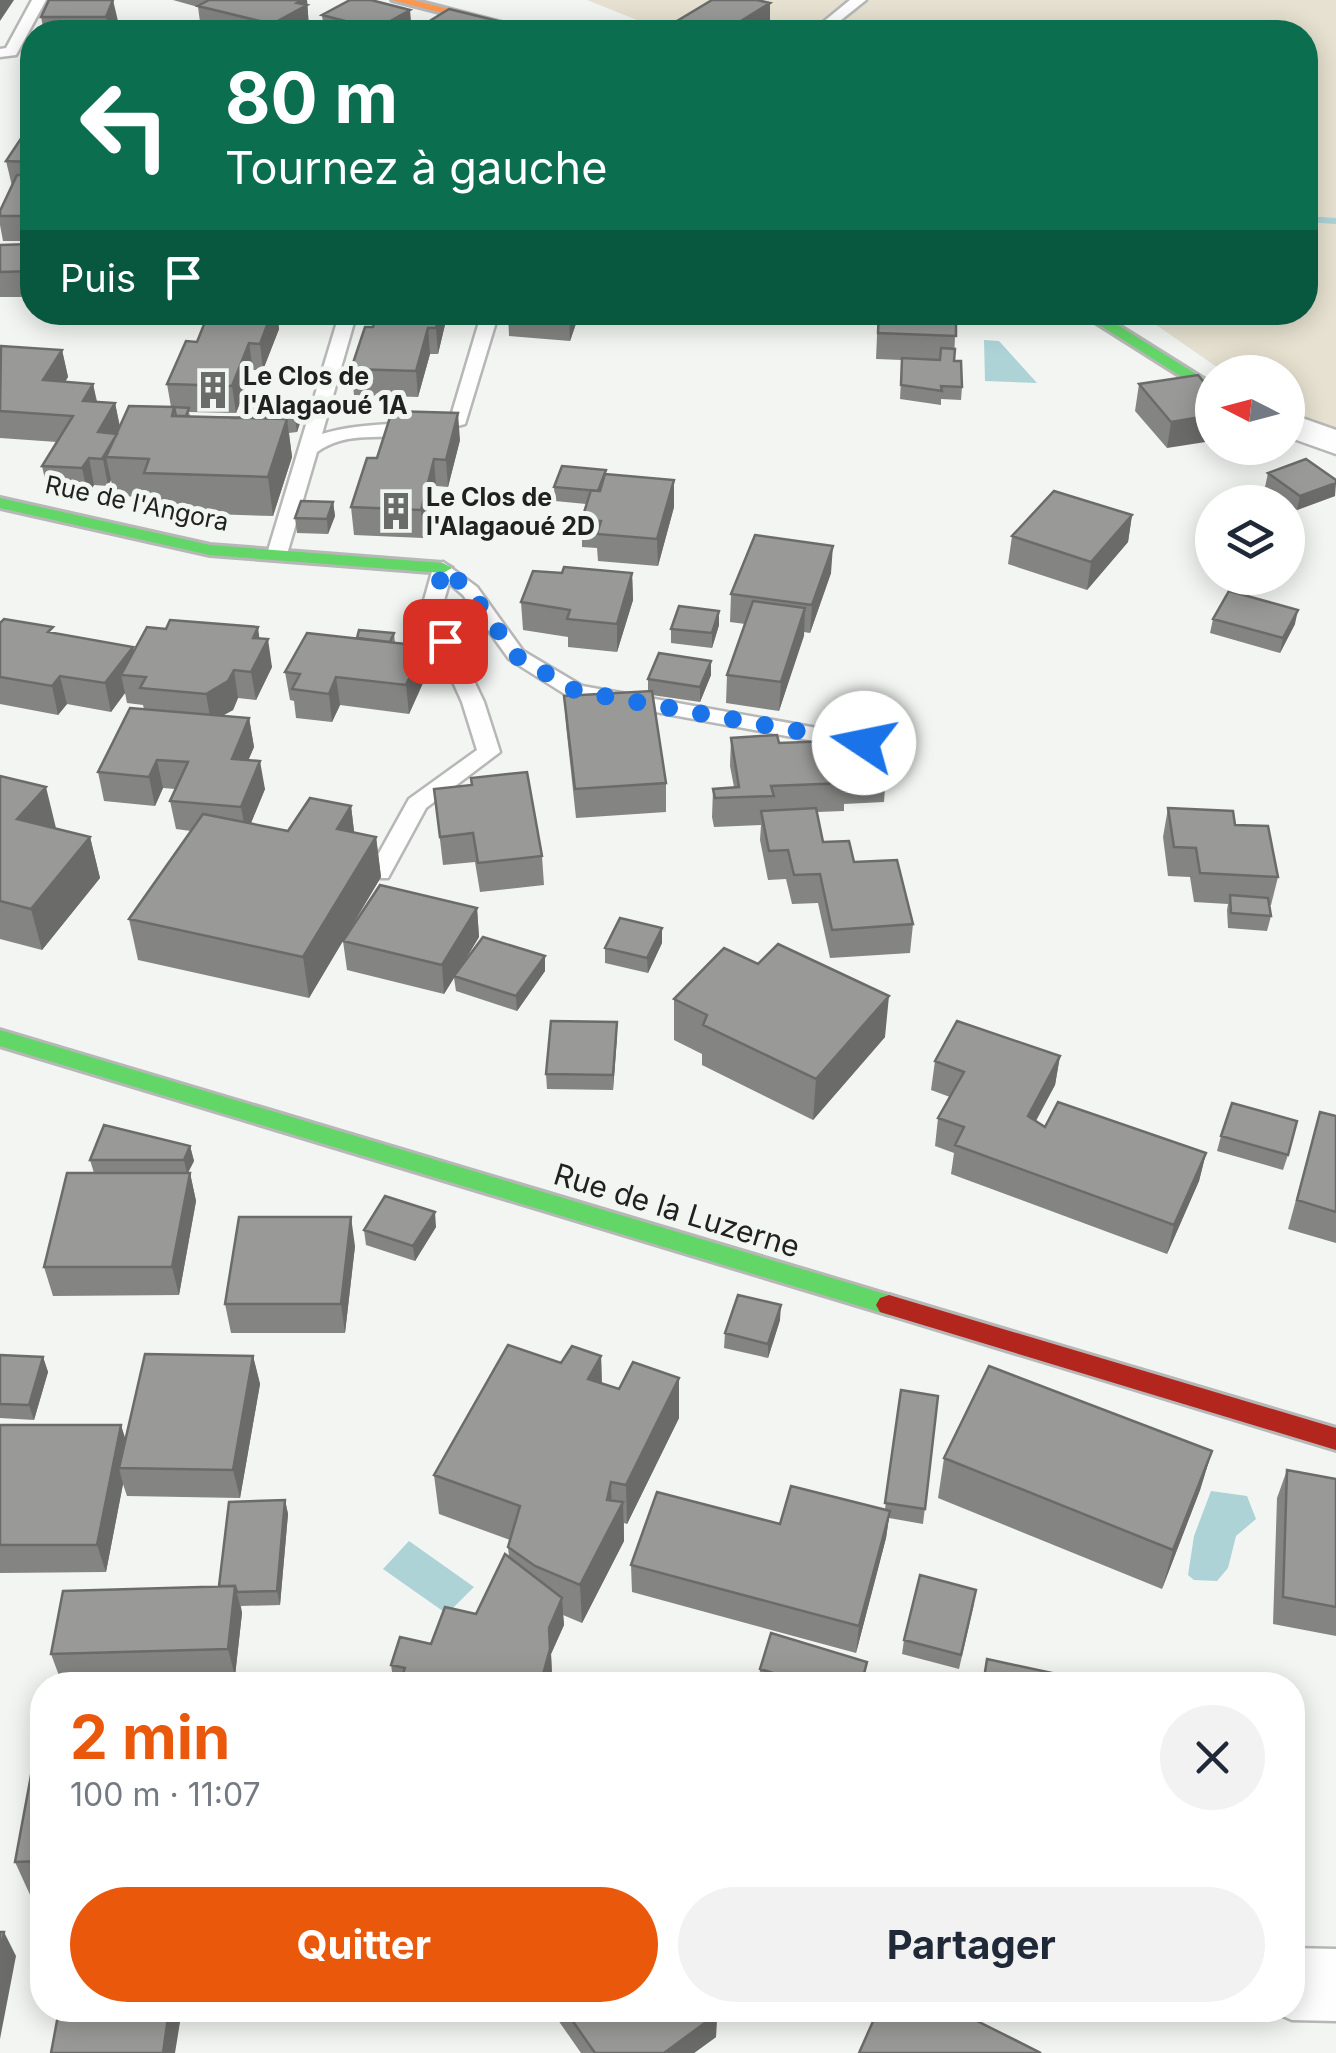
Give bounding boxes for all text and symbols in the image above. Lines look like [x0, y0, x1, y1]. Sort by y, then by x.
text: 80 m [225, 55, 398, 140]
icon: left [60, 60, 190, 190]
text: Tournez à gauche [225, 140, 607, 195]
icon: arrive [156, 250, 211, 305]
text: Puis [60, 255, 136, 301]
north arrow [1195, 355, 1305, 465]
map controls [1195, 355, 1305, 595]
place label: Le Clos de l'Alagaoué 1A [243, 361, 408, 420]
building icon: Le Clos de l'Alagaoué 1A [192, 369, 234, 411]
street label: Rue de l'Angora [43, 469, 231, 537]
place label: Le Clos de l'Alagaoué 2D [426, 482, 595, 541]
button: layers [1195, 485, 1305, 595]
building icon: Le Clos de l'Alagaoué 2D [375, 490, 417, 532]
pin [403, 599, 488, 684]
icon: arrive [418, 614, 473, 669]
position arrow [812, 691, 916, 795]
street label: Rue de la Luzerne [550, 1155, 804, 1265]
text: 2 min [70, 1701, 230, 1773]
button: close [1160, 1705, 1265, 1810]
text: 100 m · 11:07 [70, 1775, 261, 1814]
button: Quitter [70, 1887, 658, 2002]
button: Partager [678, 1887, 1265, 2002]

